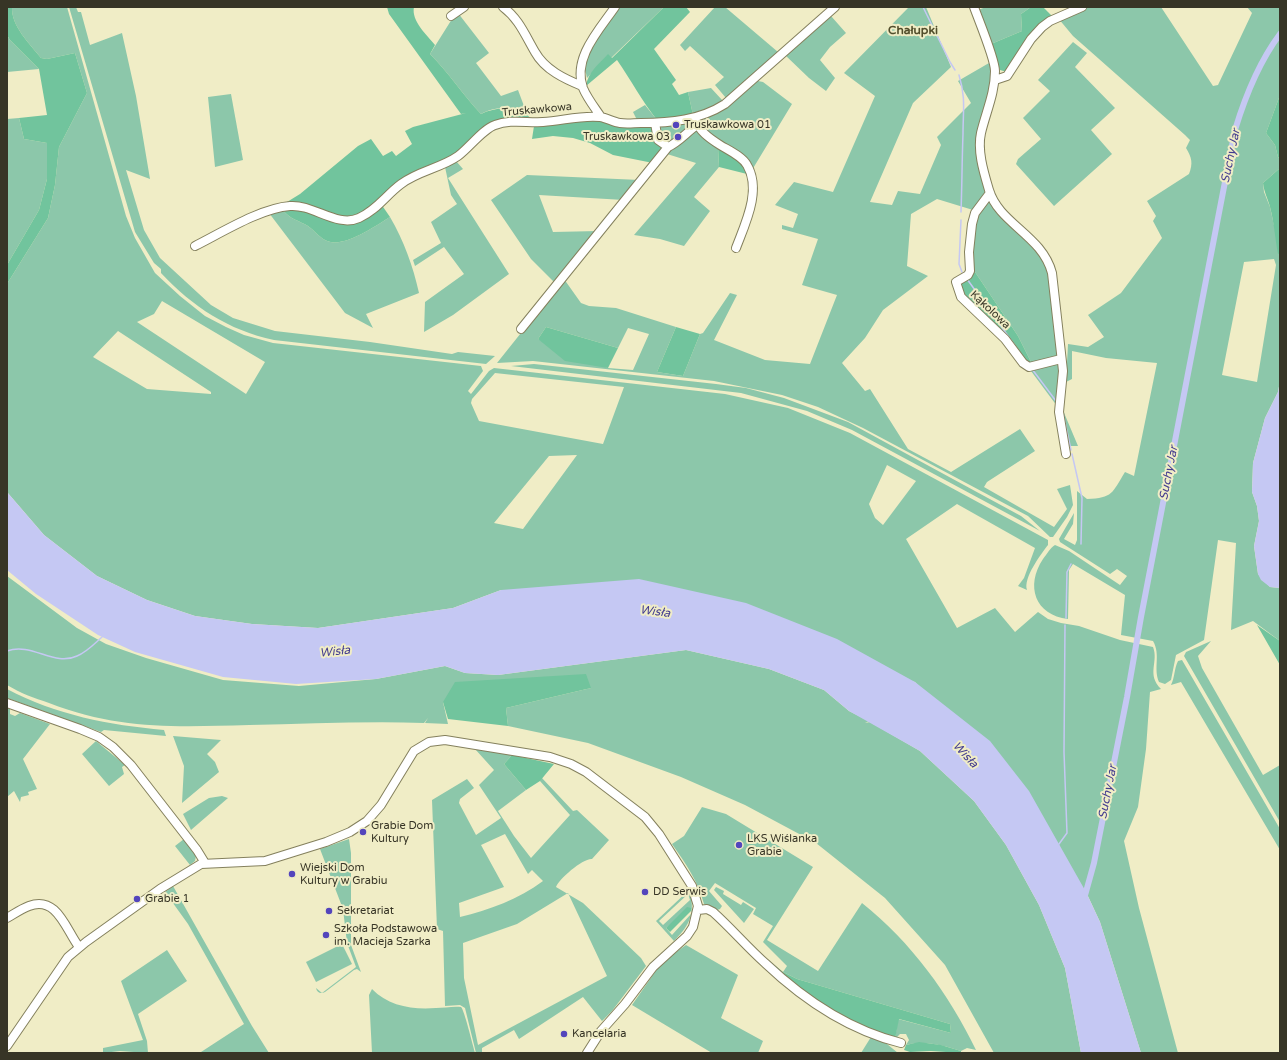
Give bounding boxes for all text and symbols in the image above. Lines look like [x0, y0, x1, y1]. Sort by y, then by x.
district label: Chałupki [888, 24, 938, 38]
street label: Truskawkowa [501, 100, 573, 120]
place label: Truskawkowa 01 [684, 118, 771, 132]
marker: Truskawkowa 01 [671, 120, 681, 130]
water label: Suchy Jar [1218, 128, 1244, 184]
place label: Truskawkowa 03 [583, 130, 670, 144]
marker: Truskawkowa 03 [673, 132, 683, 142]
street label: Kąkolowa [967, 288, 1013, 332]
water label: Suchy Jar [1157, 445, 1181, 501]
water label: Wisła [639, 603, 671, 621]
water label: Wisła [319, 643, 351, 661]
water label: Wisła [949, 739, 981, 771]
water label: Suchy Jar [1096, 764, 1120, 820]
place label: Grabie Dom Kultury [371, 819, 433, 845]
marker: Grabie Dom Kultury [358, 827, 368, 837]
place label: LKS Wiślanka Grabie [747, 832, 817, 858]
marker: LKS Wiślanka Grabie [734, 840, 744, 850]
place label: Wiejski Dom Kultury w Grabiu [300, 861, 387, 887]
marker: Wiejski Dom Kultury w Grabiu [287, 869, 297, 879]
place label: DD Serwis [653, 885, 706, 899]
marker: DD Serwis [640, 887, 650, 897]
place label: Grabie 1 [145, 892, 189, 906]
marker: Grabie 1 [132, 894, 142, 904]
place label: Sekretariat [337, 904, 394, 918]
marker: Sekretariat [324, 906, 334, 916]
place label: Szkoła Podstawowa im. Macieja Szarka [334, 922, 437, 948]
marker: Szkoła Podstawowa im. Macieja Szarka [321, 930, 331, 940]
place label: Kancelaria [572, 1027, 626, 1041]
marker: Kancelaria [559, 1029, 569, 1039]

